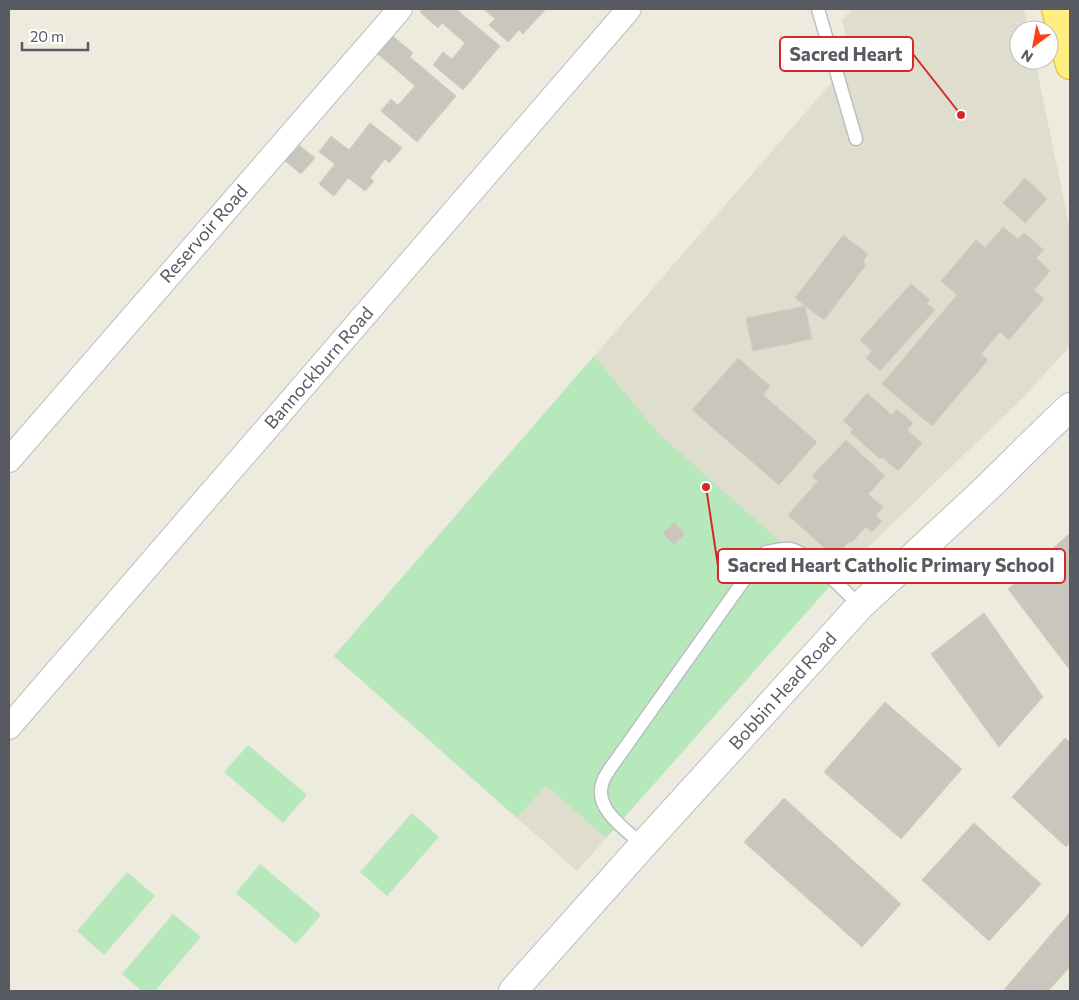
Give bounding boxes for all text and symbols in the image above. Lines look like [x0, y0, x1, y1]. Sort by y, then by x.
scale bar [22, 20, 89, 52]
north arrow [1009, 20, 1059, 70]
text: 20 m [30, 27, 64, 45]
callout: Sacred Heart [780, 37, 913, 71]
text: Sacred Heart [789, 42, 903, 65]
text: N [1018, 46, 1036, 66]
street label: Reservoir Road [155, 180, 252, 287]
street label: Bannockburn Road [259, 302, 377, 433]
callout: Sacred Heart Catholic Primary School [718, 549, 1065, 583]
text: Sacred Heart Catholic Primary School [728, 553, 1054, 576]
street label: Bobbin Head Road [724, 627, 841, 754]

